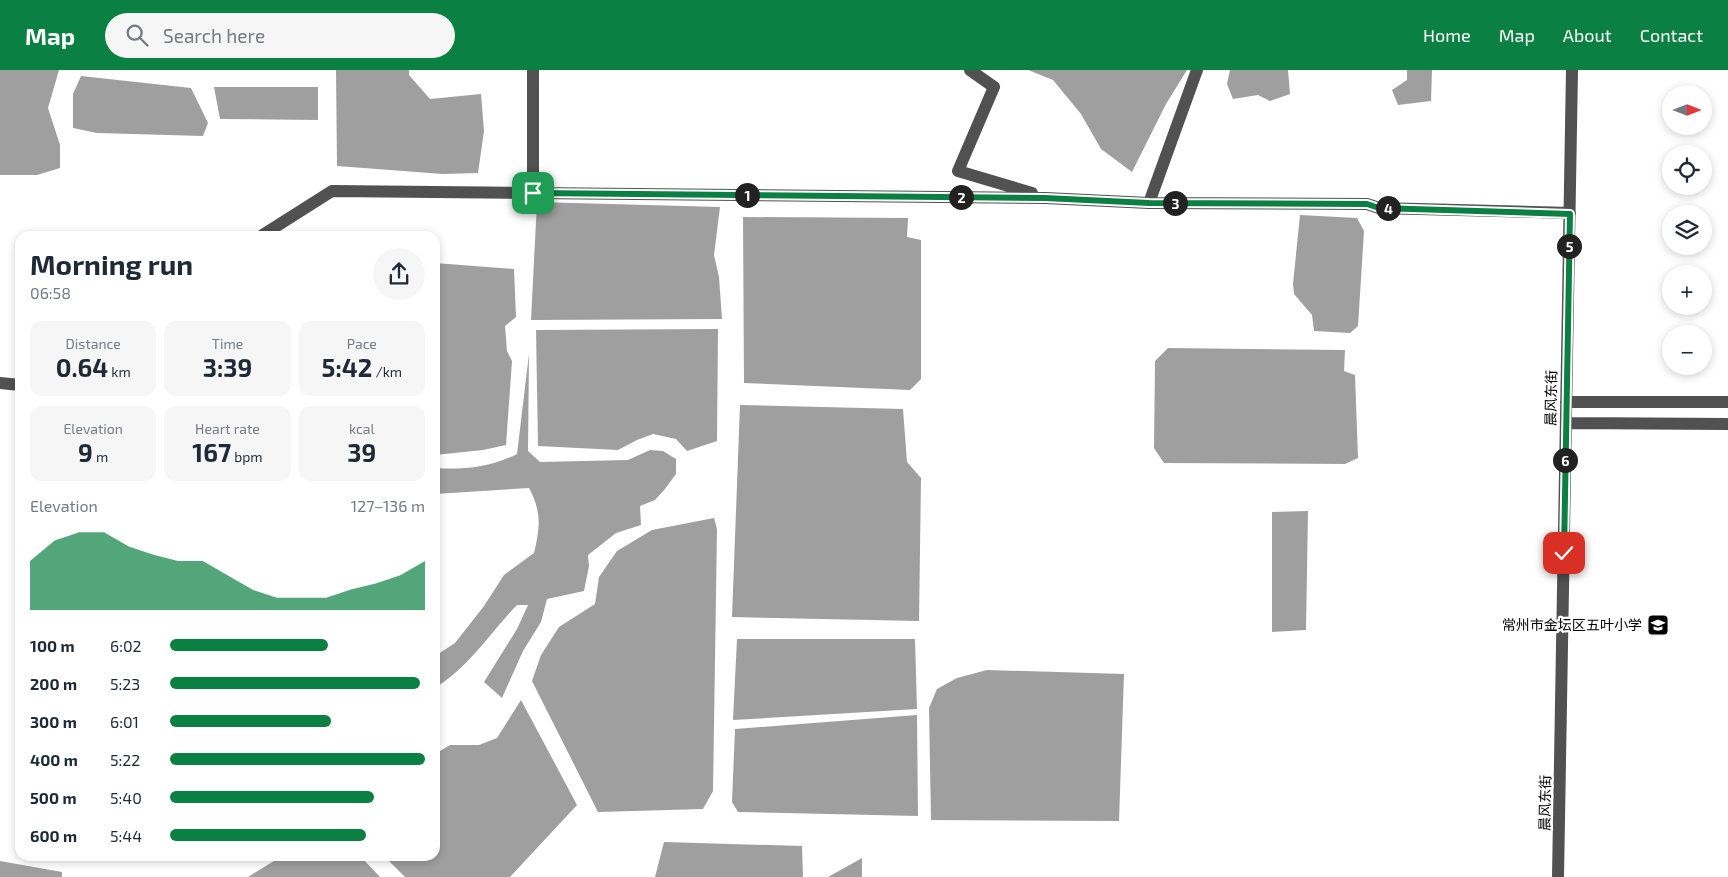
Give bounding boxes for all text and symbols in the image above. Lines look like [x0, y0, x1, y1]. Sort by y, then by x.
search box [105, 13, 455, 58]
text: Map [25, 21, 75, 50]
icon: search [123, 21, 151, 49]
text: Search here [163, 24, 265, 47]
text: Home [1423, 24, 1471, 46]
text: Map [1499, 24, 1535, 46]
text: About [1563, 24, 1612, 46]
text: Contact [1640, 24, 1703, 46]
north arrow [1662, 85, 1712, 135]
map controls [1662, 85, 1712, 375]
button: locate [1662, 145, 1712, 195]
pin [512, 172, 554, 214]
icon: arrive [519, 179, 547, 207]
pin: 1 [734, 182, 760, 208]
pin: 2 [948, 184, 974, 210]
text: 1 [744, 187, 751, 204]
text: 2 [957, 189, 966, 206]
pin: 3 [1162, 190, 1188, 216]
text: 3 [1172, 195, 1179, 212]
pin: 4 [1376, 196, 1400, 220]
text: 4 [1384, 200, 1393, 217]
button: layers [1662, 205, 1712, 255]
pin: 5 [1556, 234, 1582, 258]
text: 5 [1566, 238, 1573, 255]
text: Morning run [30, 247, 193, 281]
button: share [373, 248, 425, 300]
button: + [1662, 265, 1712, 315]
text: 06:58 [30, 283, 71, 302]
button: − [1662, 325, 1712, 375]
text: Distance [66, 335, 121, 352]
text: Time [212, 335, 243, 352]
text: Pace [347, 335, 377, 352]
text: 0.64 [56, 352, 108, 382]
text: 3:39 [203, 352, 252, 382]
text: 5:42 [322, 352, 372, 382]
text: km [108, 363, 131, 380]
text: /km [372, 363, 402, 380]
street label: 晨风东街 [1542, 370, 1559, 426]
text: Elevation [63, 420, 123, 437]
text: Heart rate [195, 420, 260, 437]
text: kcal [349, 420, 375, 437]
text: 9 [78, 437, 93, 467]
text: 167 [192, 437, 231, 467]
text: 39 [347, 437, 376, 467]
text: m [93, 448, 108, 465]
text: bpm [231, 448, 263, 465]
pin: 6 [1552, 448, 1578, 472]
text: 6 [1561, 452, 1570, 469]
text: Elevation [30, 496, 98, 515]
text: 127–136 m [351, 496, 425, 515]
pin [1543, 532, 1585, 574]
icon: check [1550, 539, 1578, 567]
school or university icon: 常州市金坛区五叶小学 [1646, 613, 1670, 637]
place label: 常州市金坛区五叶小学 [1502, 616, 1642, 633]
text: 100 m [30, 636, 75, 655]
text: 6:02 [110, 636, 142, 655]
text: 200 m [30, 674, 77, 693]
text: 5:23 [110, 674, 140, 693]
text: 300 m [30, 712, 77, 731]
text: 6:01 [110, 712, 139, 731]
text: 400 m [30, 750, 78, 769]
text: 5:22 [110, 750, 140, 769]
street label: 晨风东街 [1536, 775, 1553, 831]
text: 500 m [30, 788, 77, 807]
text: 5:40 [110, 788, 142, 807]
text: 600 m [30, 826, 77, 845]
text: 5:44 [110, 826, 142, 845]

